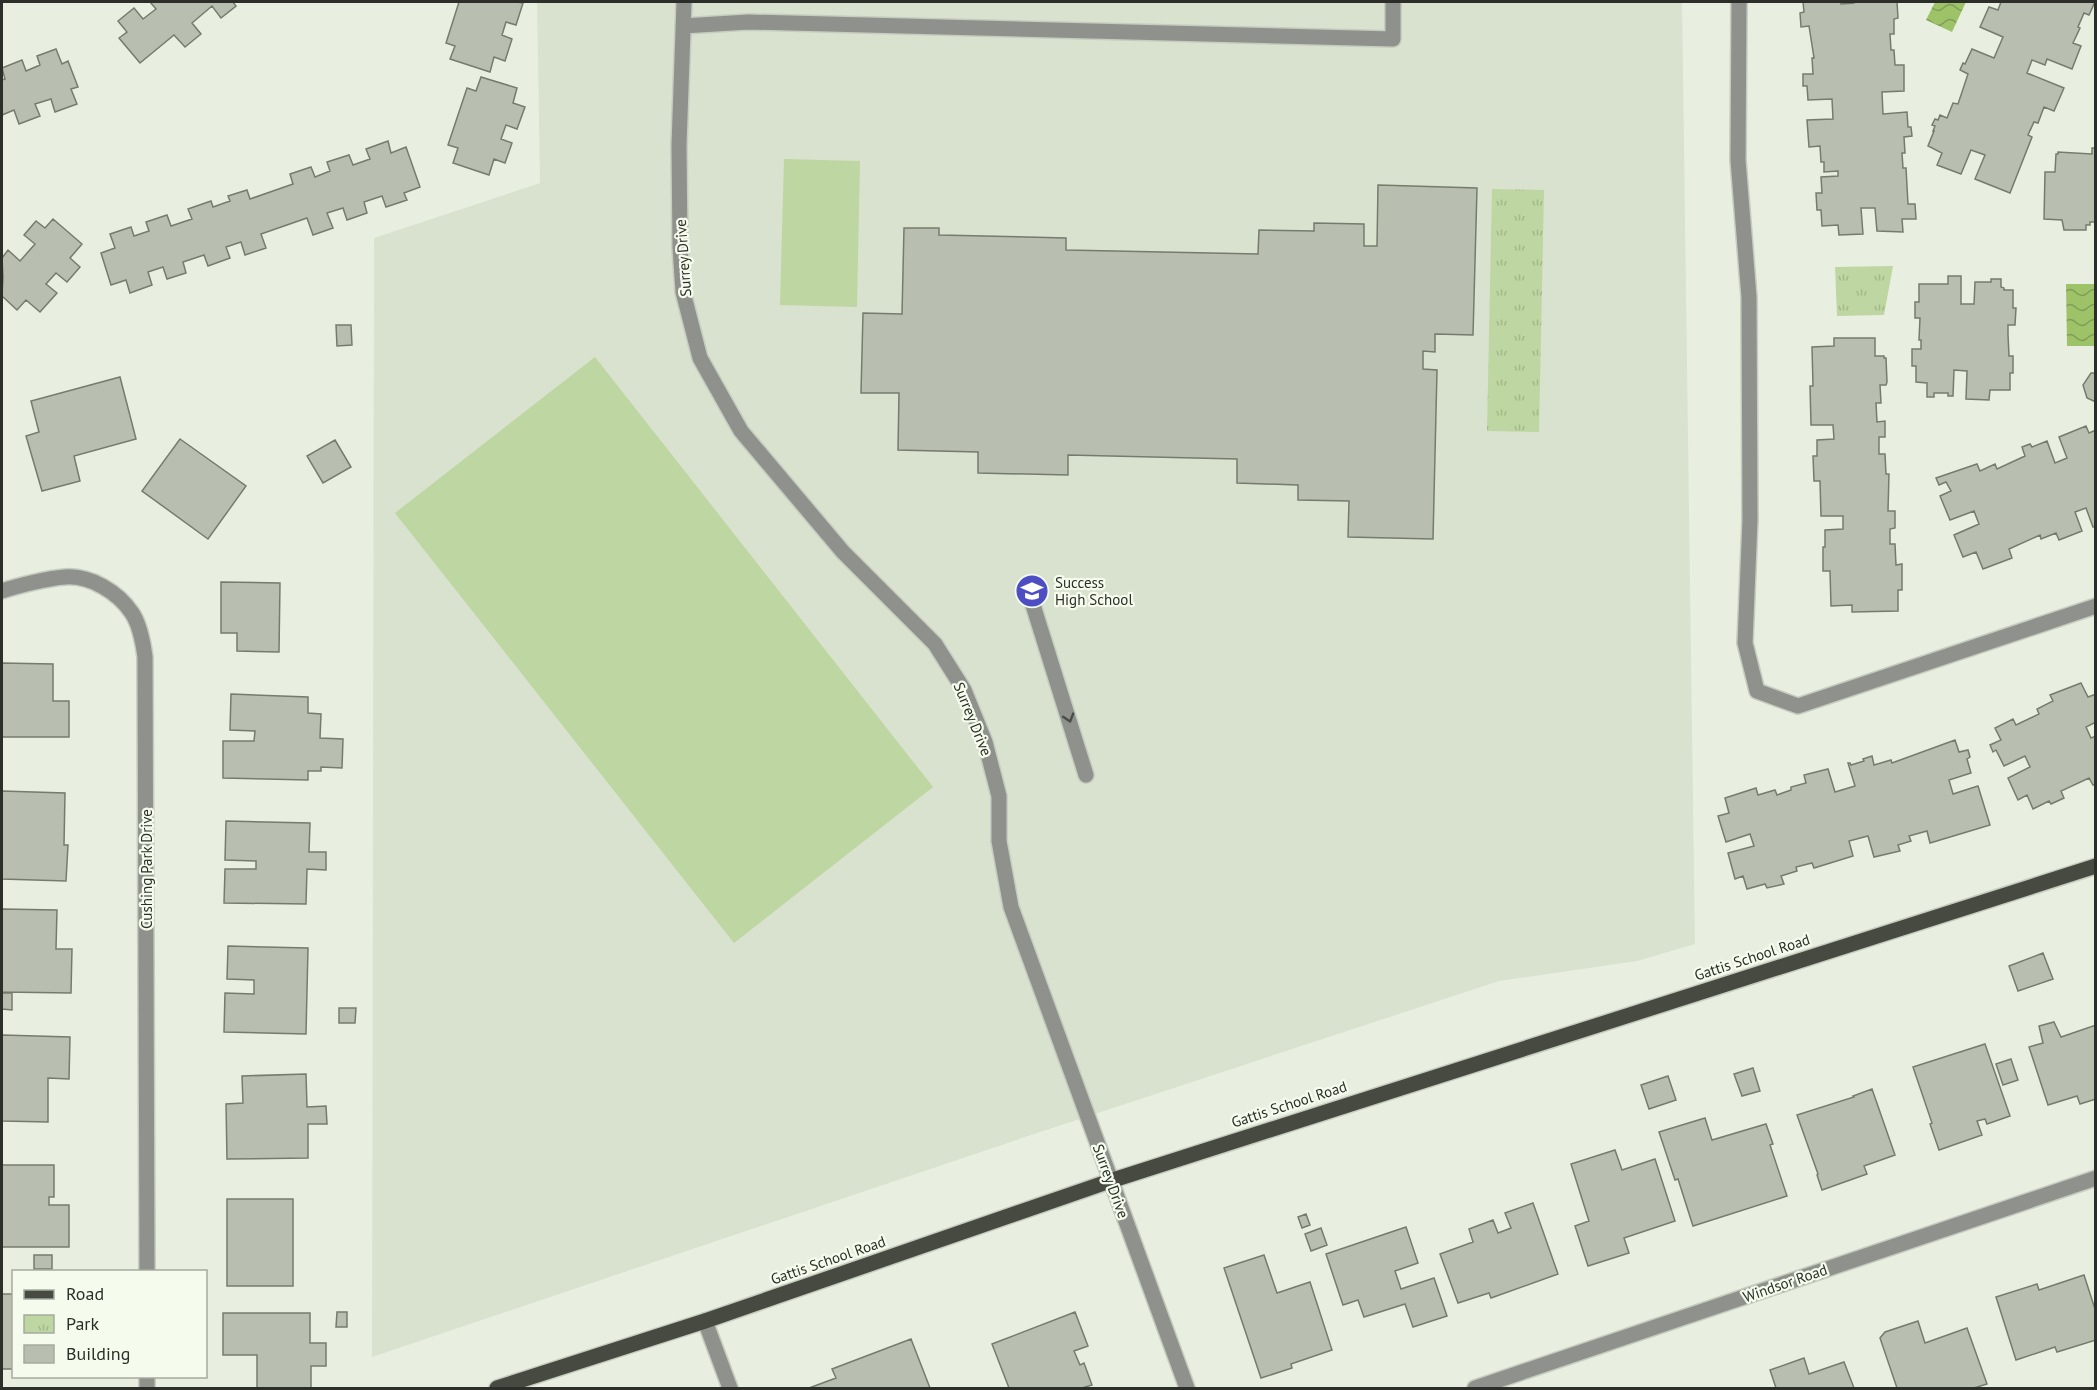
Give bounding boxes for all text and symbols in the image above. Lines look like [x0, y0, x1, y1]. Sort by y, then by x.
street label: Surrey Drive [671, 219, 695, 297]
school or university icon: Success High School [1014, 573, 1050, 609]
place label: Success High School [1055, 573, 1133, 609]
street label: Surrey Drive [950, 679, 996, 759]
one-way arrow [1061, 712, 1074, 723]
street label: Cushing Park Drive [137, 809, 156, 929]
street label: Gattis School Road [1692, 929, 1812, 985]
street label: Gattis School Road [1229, 1076, 1349, 1132]
street label: Surrey Drive [1089, 1141, 1133, 1221]
street label: Gattis School Road [768, 1231, 888, 1289]
street label: Windsor Road [1740, 1260, 1830, 1306]
legend [12, 1270, 207, 1378]
text: Road [66, 1282, 104, 1305]
text: Park [66, 1312, 99, 1335]
text: Building [66, 1342, 130, 1365]

